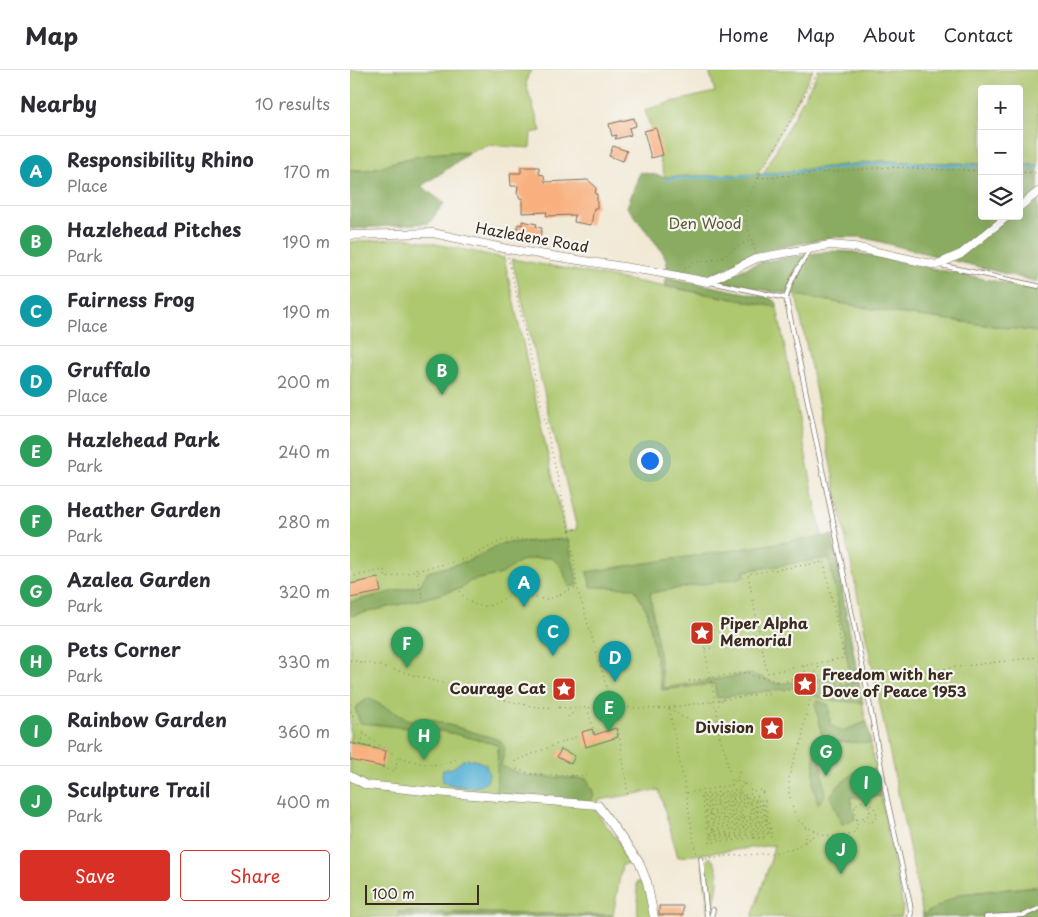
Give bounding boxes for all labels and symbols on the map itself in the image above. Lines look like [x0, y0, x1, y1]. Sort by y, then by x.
park label: Den Wood [668, 211, 742, 234]
street label: Hazledene Road [474, 215, 591, 258]
pin: B [426, 354, 458, 395]
your location [637, 448, 663, 474]
pin: A [508, 566, 540, 607]
place label: Piper Alpha Memorial [720, 611, 809, 651]
pin: C [537, 615, 569, 656]
place icon: Piper Alpha Memorial [689, 620, 715, 646]
pin: F [391, 627, 423, 668]
pin: D [599, 641, 631, 682]
place label: Freedom with her Dove of Peace 1953 [822, 662, 967, 702]
place icon: Freedom with her Dove of Peace 1953 [792, 671, 818, 697]
place label: Courage Cat [450, 676, 546, 699]
place icon: Courage Cat [551, 676, 577, 702]
pin: E [593, 691, 625, 732]
place label: Division [695, 715, 754, 738]
place icon: Division [759, 715, 785, 741]
pin: H [408, 719, 440, 760]
pin: G [810, 735, 842, 776]
pin: I [850, 766, 882, 807]
pin: J [825, 833, 857, 874]
scale bar [365, 882, 479, 905]

